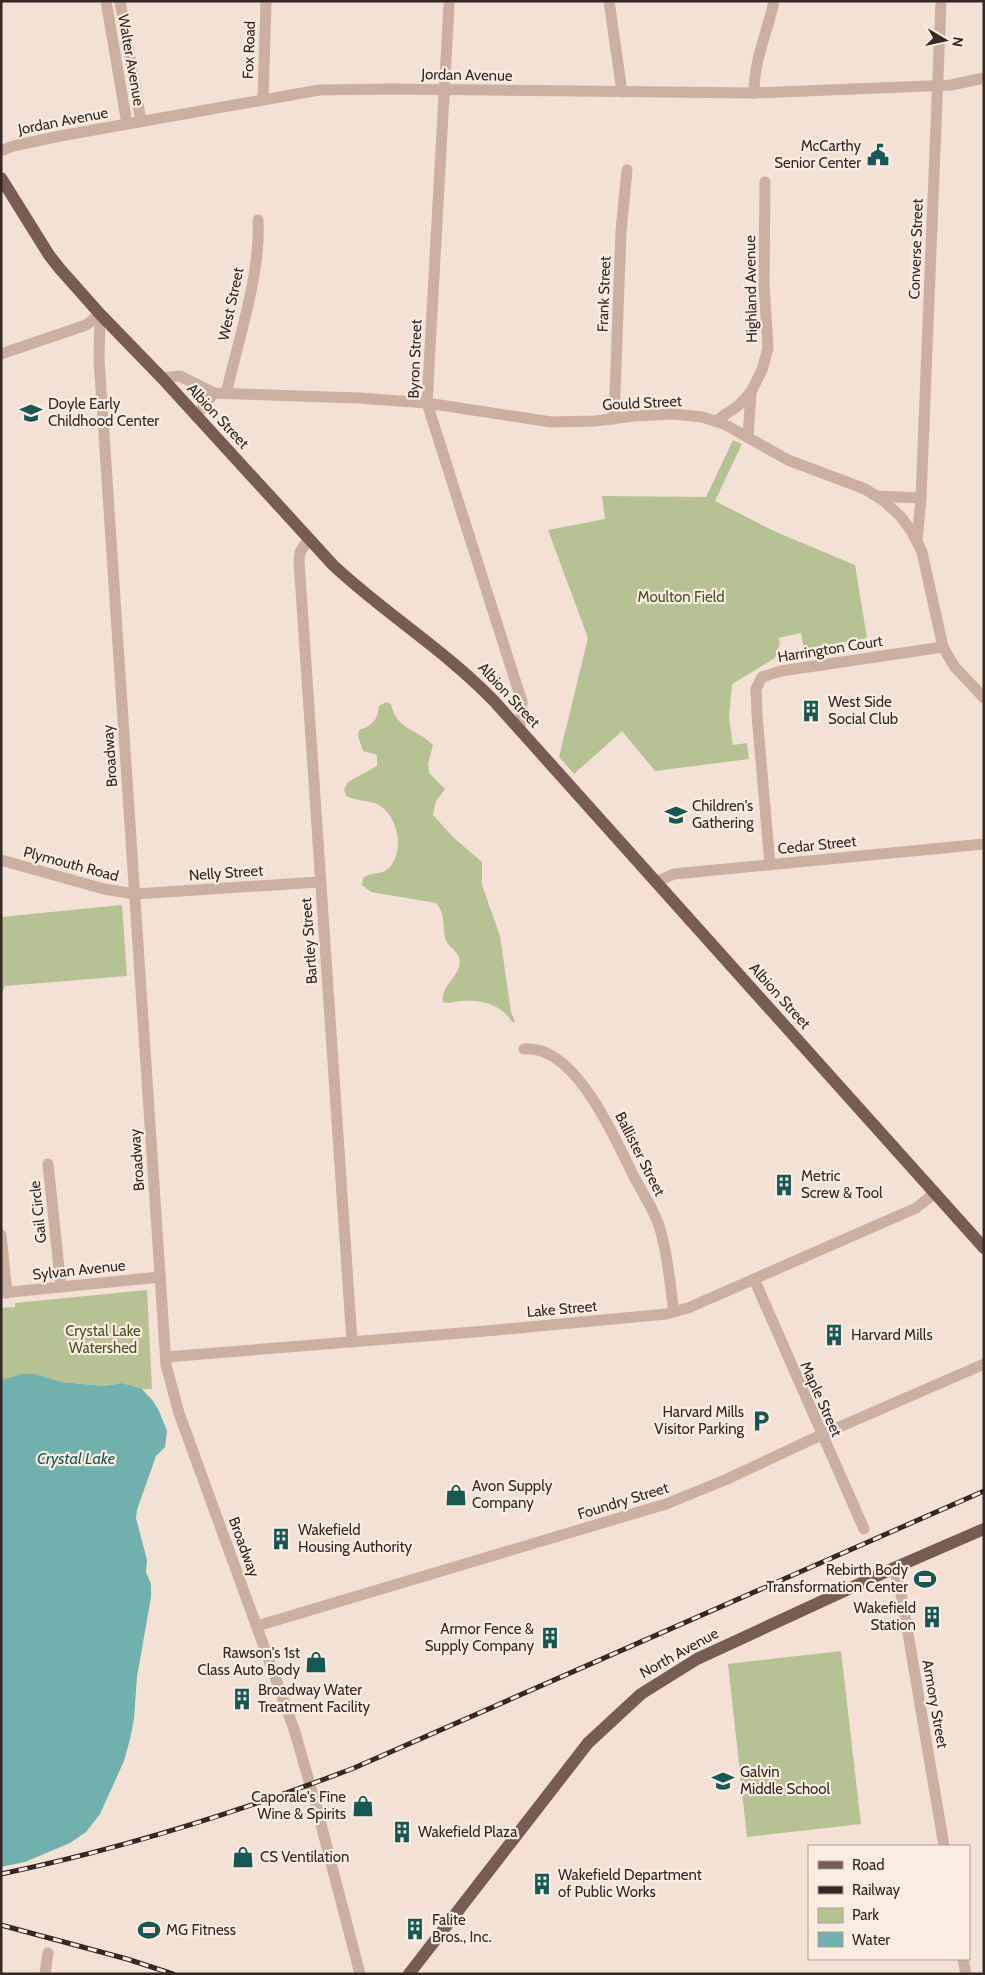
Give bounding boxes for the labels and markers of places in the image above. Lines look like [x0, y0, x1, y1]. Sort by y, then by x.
place label: McCarthy Senior Center [774, 137, 861, 172]
public building icon: McCarthy Senior Center [865, 142, 891, 168]
place label: Doyle Early Childhood Center [48, 395, 159, 430]
school or university icon: Doyle Early Childhood Center [18, 400, 44, 426]
place label: West Side Social Club [828, 693, 898, 728]
building icon: West Side Social Club [798, 698, 824, 724]
place label: Children's Gathering [692, 797, 754, 832]
school or university icon: Children's Gathering [663, 802, 689, 828]
place label: Metric Screw & Tool [801, 1167, 883, 1202]
building icon: Metric Screw & Tool [771, 1172, 797, 1198]
building icon: Harvard Mills [821, 1322, 847, 1348]
place label: Harvard Mills [851, 1326, 933, 1344]
place label: Harvard Mills Visitor Parking [654, 1403, 745, 1438]
parking icon: Harvard Mills Visitor Parking [748, 1408, 774, 1434]
place label: Avon Supply Company [472, 1477, 553, 1512]
shop icon: Avon Supply Company [443, 1482, 469, 1508]
place label: Wakefield Housing Authority [298, 1521, 412, 1556]
building icon: Wakefield Housing Authority [268, 1526, 294, 1552]
place label: Rebirth Body Transformation Center [766, 1561, 908, 1596]
sports icon: Rebirth Body Transformation Center [912, 1566, 938, 1592]
place label: Wakefield Station [854, 1599, 916, 1634]
building icon: Wakefield Station [919, 1604, 945, 1630]
place label: Armor Fence & Supply Company [425, 1620, 534, 1655]
building icon: Armor Fence & Supply Company [537, 1625, 563, 1651]
place label: Rawson's 1st Class Auto Body [198, 1644, 300, 1679]
shop icon: Rawson's 1st Class Auto Body [303, 1649, 329, 1675]
place label: Broadway Water Treatment Facility [258, 1681, 370, 1716]
building icon: Broadway Water Treatment Facility [229, 1686, 255, 1712]
place label: Galvin Middle School [740, 1763, 831, 1798]
school or university icon: Galvin Middle School [710, 1768, 736, 1794]
place label: Caporale's Fine Wine & Spirits [251, 1788, 346, 1823]
shop icon: Caporale's Fine Wine & Spirits [350, 1793, 376, 1819]
building icon: Wakefield Plaza [389, 1819, 415, 1845]
place label: Wakefield Plaza [418, 1823, 518, 1841]
shop icon: CS Ventilation [230, 1844, 256, 1870]
place label: CS Ventilation [260, 1848, 349, 1866]
place label: Wakefield Department of Public Works [558, 1866, 702, 1901]
building icon: Wakefield Department of Public Works [529, 1871, 555, 1897]
place label: Falite Bros., Inc. [432, 1911, 492, 1946]
building icon: Falite Bros., Inc. [402, 1916, 428, 1942]
sports icon: MG Fitness [136, 1917, 162, 1943]
place label: MG Fitness [166, 1921, 236, 1939]

